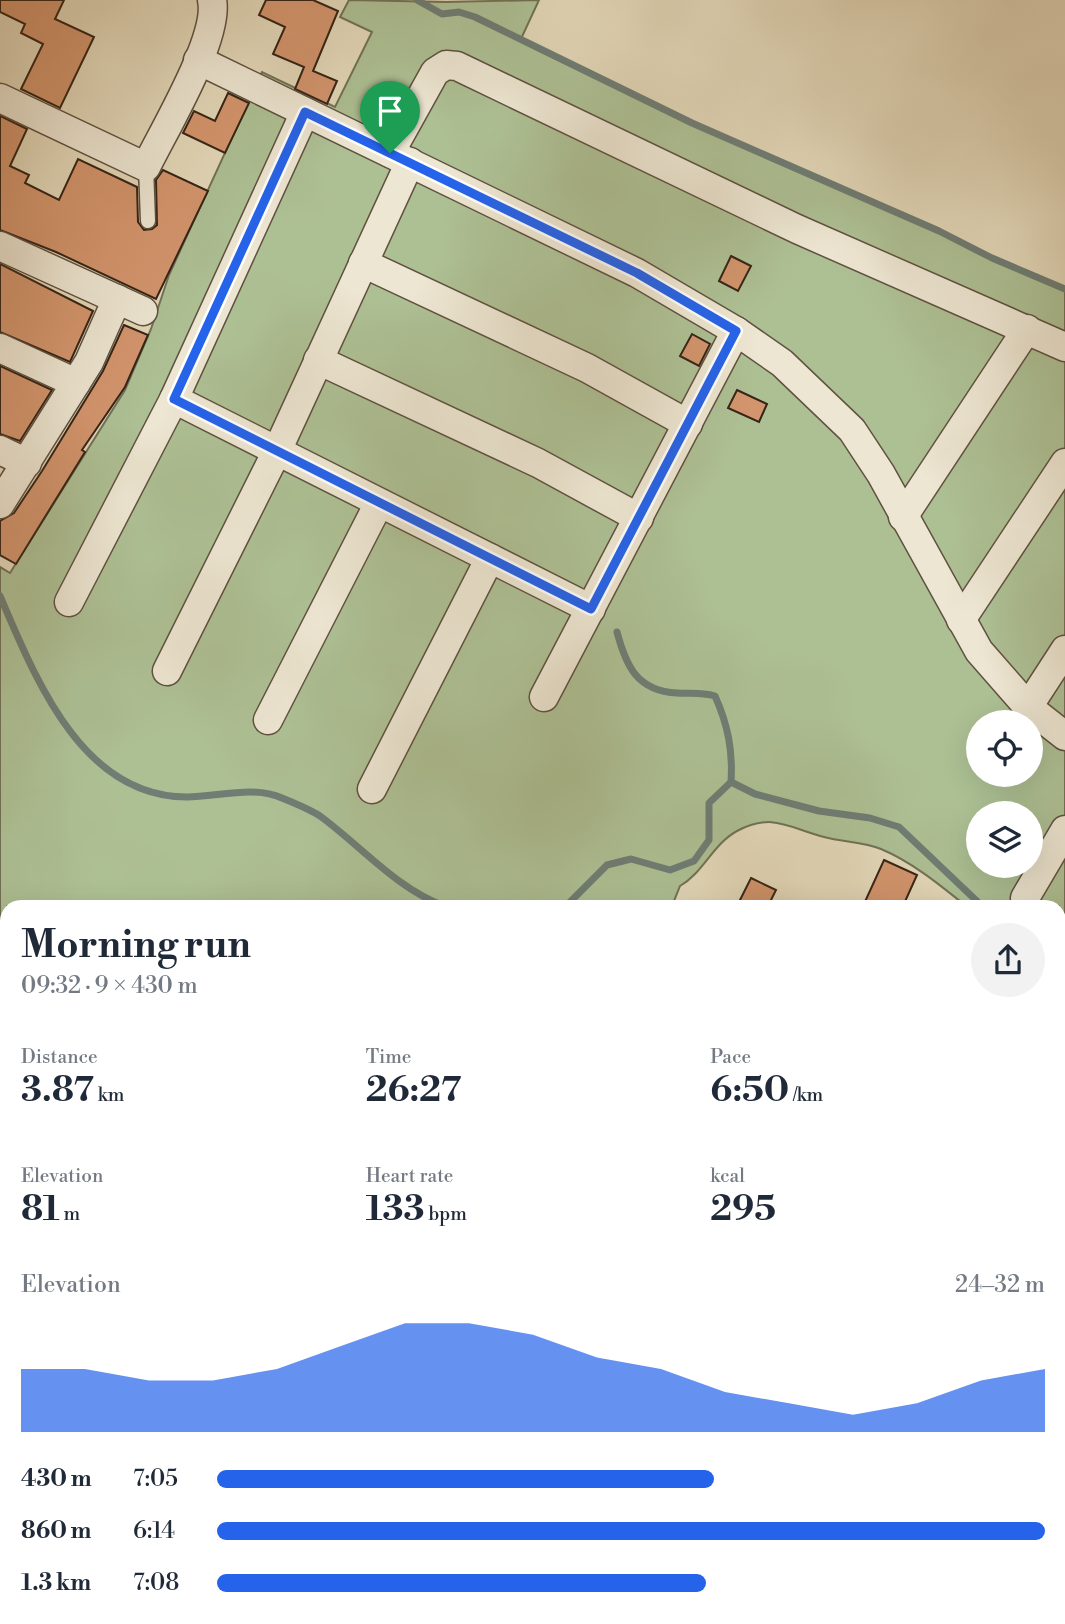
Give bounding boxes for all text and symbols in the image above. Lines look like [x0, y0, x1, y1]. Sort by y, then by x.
pin [360, 81, 420, 153]
icon: arrive [371, 92, 409, 130]
map controls [966, 710, 1043, 878]
button: locate [966, 710, 1043, 787]
button: layers [966, 801, 1043, 878]
text: Morning run [21, 922, 251, 969]
button: share [971, 923, 1045, 997]
text: 09:32 · 9 × 430 m [21, 972, 198, 1000]
text: Distance [21, 1045, 98, 1069]
text: Time [366, 1045, 411, 1069]
text: Pace [710, 1045, 751, 1069]
text: 3.87 [21, 1069, 94, 1112]
text: 26:27 [366, 1069, 461, 1112]
text: 6:50 [710, 1069, 789, 1112]
text: km [94, 1083, 124, 1107]
text: /km [789, 1083, 823, 1107]
text: Elevation [21, 1164, 103, 1188]
text: Heart rate [366, 1164, 453, 1188]
text: kcal [710, 1164, 745, 1188]
text: 81 [21, 1188, 60, 1231]
text: 133 [366, 1188, 425, 1231]
text: 295 [710, 1188, 776, 1231]
text: m [60, 1202, 80, 1226]
text: bpm [425, 1202, 467, 1226]
text: Elevation [21, 1271, 121, 1299]
text: 24–32 m [955, 1271, 1045, 1299]
text: 430 m [21, 1465, 92, 1493]
text: 7:05 [133, 1465, 178, 1493]
text: 860 m [21, 1517, 91, 1545]
text: 6:14 [133, 1517, 175, 1545]
text: 1.3 km [21, 1569, 91, 1597]
text: 7:08 [133, 1569, 179, 1597]

